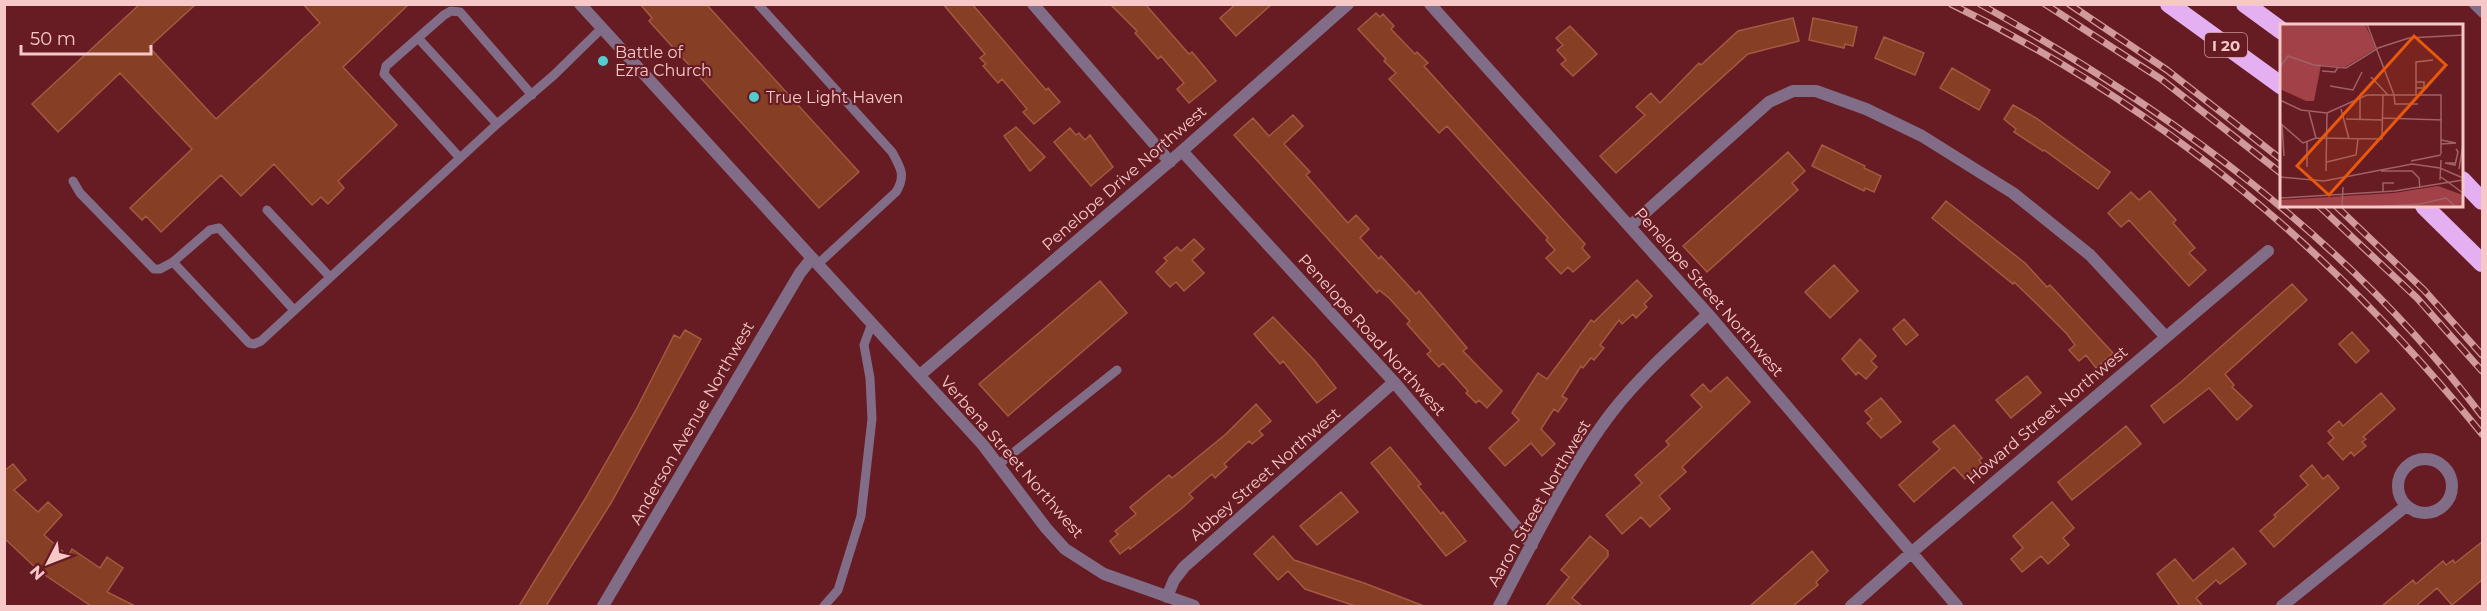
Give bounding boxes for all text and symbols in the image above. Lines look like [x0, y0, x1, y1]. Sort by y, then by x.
scale bar [21, 18, 152, 56]
inset map [2280, 24, 2463, 207]
text: 50 m [30, 28, 76, 50]
road number: I 20 [2205, 33, 2247, 57]
place label: Battle of Ezra Church [615, 43, 712, 80]
marker: Battle of Ezra Church [596, 54, 610, 68]
place label: True Light Haven [766, 88, 903, 107]
marker: True Light Haven [747, 90, 761, 104]
street label: Penelope Drive Northwest [1038, 101, 1210, 254]
street label: Penelope Street Northwest [1630, 204, 1788, 381]
street label: Penelope Road Northwest [1294, 250, 1450, 420]
street label: Anderson Avenue Northwest [626, 318, 758, 528]
street label: Howard Street Northwest [1963, 342, 2132, 488]
street label: Verbena Street Northwest [936, 372, 1088, 542]
street label: Abbey Street Northwest [1186, 403, 1344, 544]
street label: Aaron Street Northwest [1483, 416, 1595, 590]
north arrow [18, 533, 78, 593]
text: N [26, 562, 49, 584]

